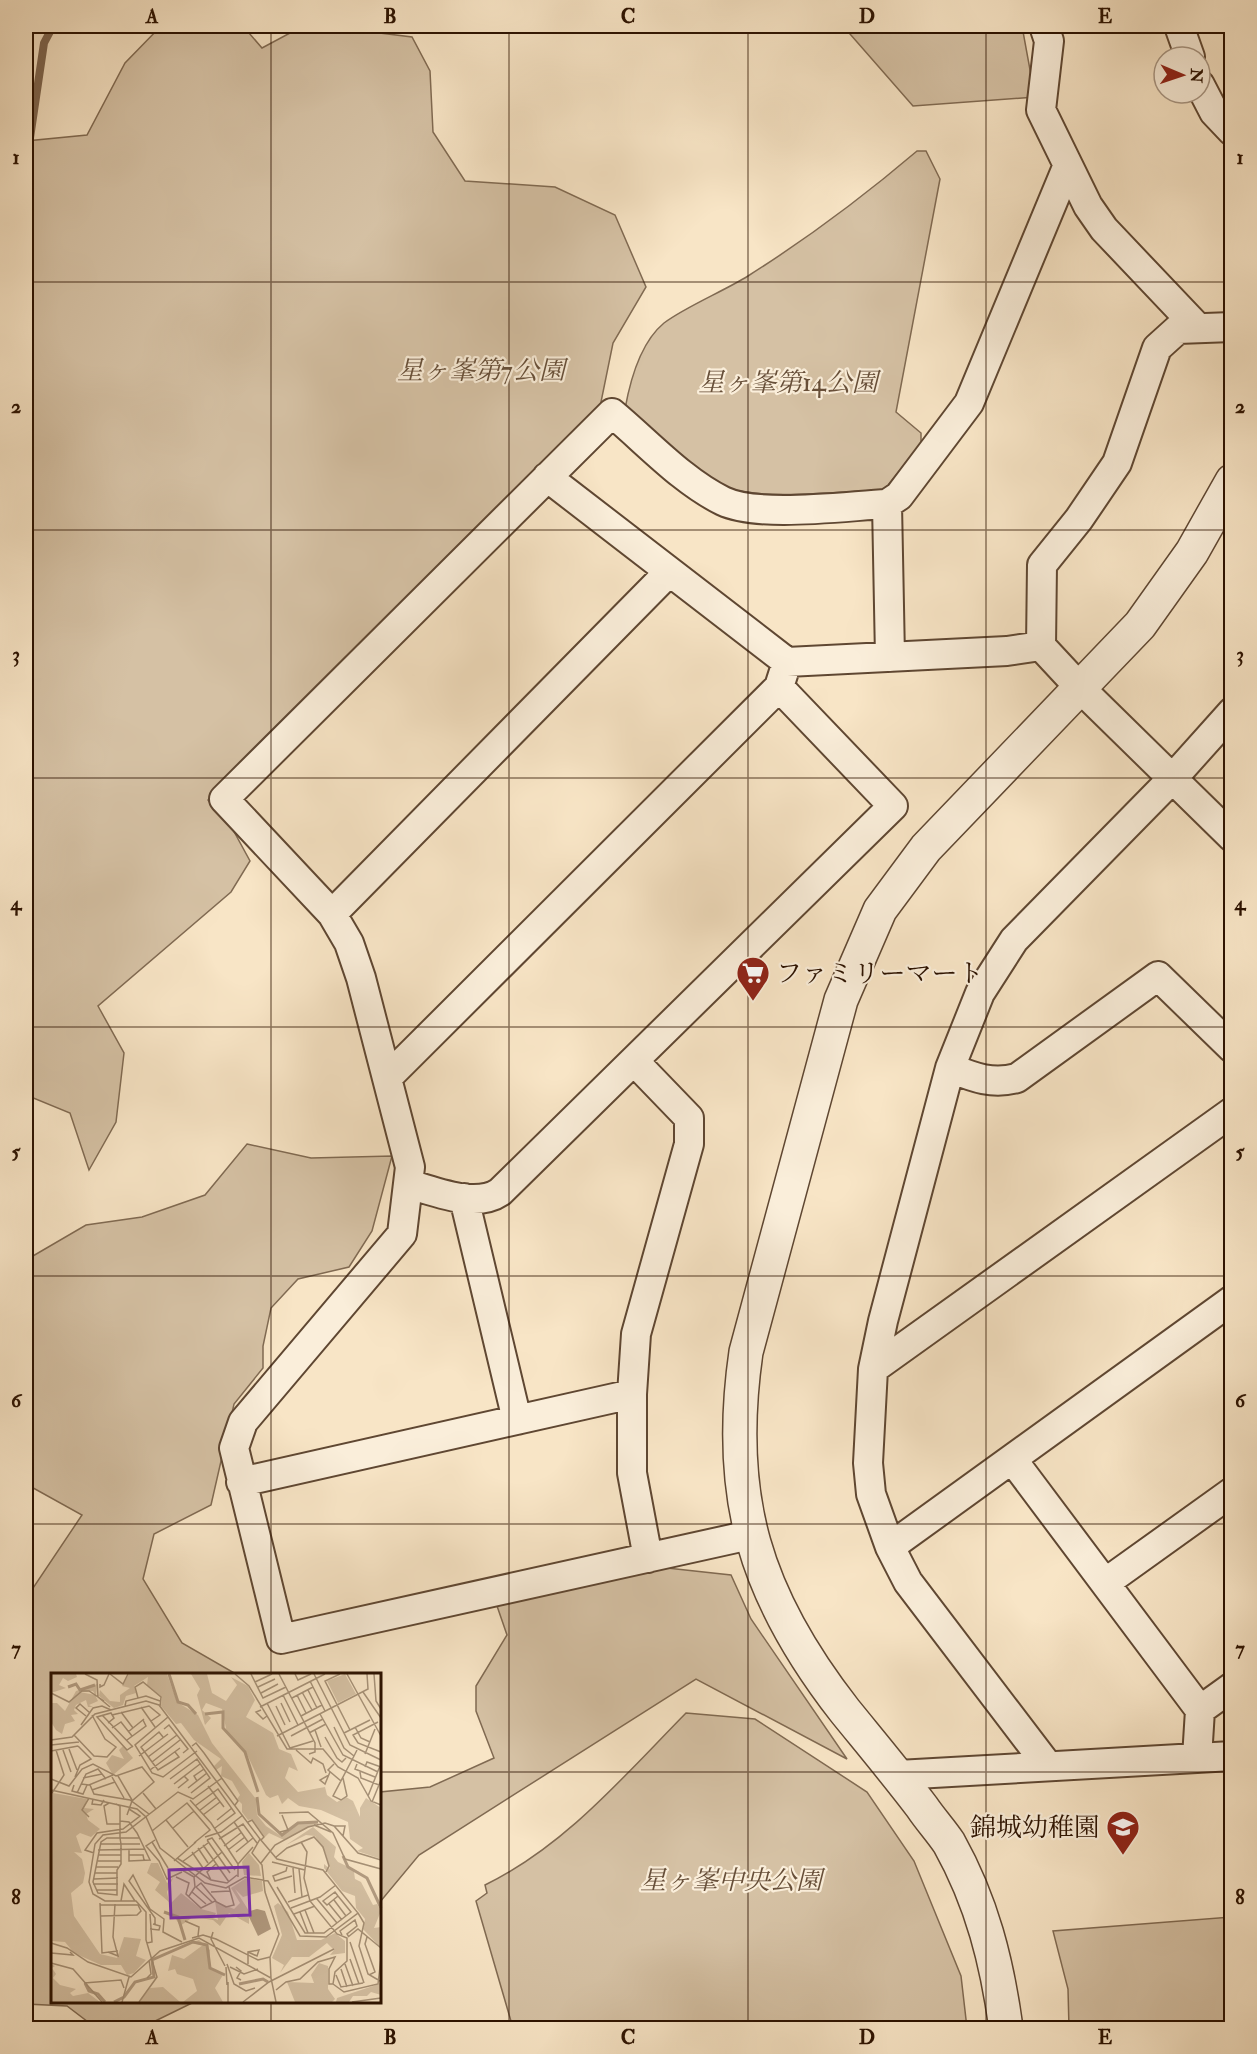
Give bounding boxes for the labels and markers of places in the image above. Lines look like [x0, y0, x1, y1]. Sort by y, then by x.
supermarket icon: ファミリーマート [735, 955, 771, 1002]
place label: ファミリーマート [776, 958, 983, 990]
school or university icon: 錦城幼稚園 [1105, 1809, 1141, 1856]
place label: 錦城幼稚園 [970, 1812, 1100, 1844]

